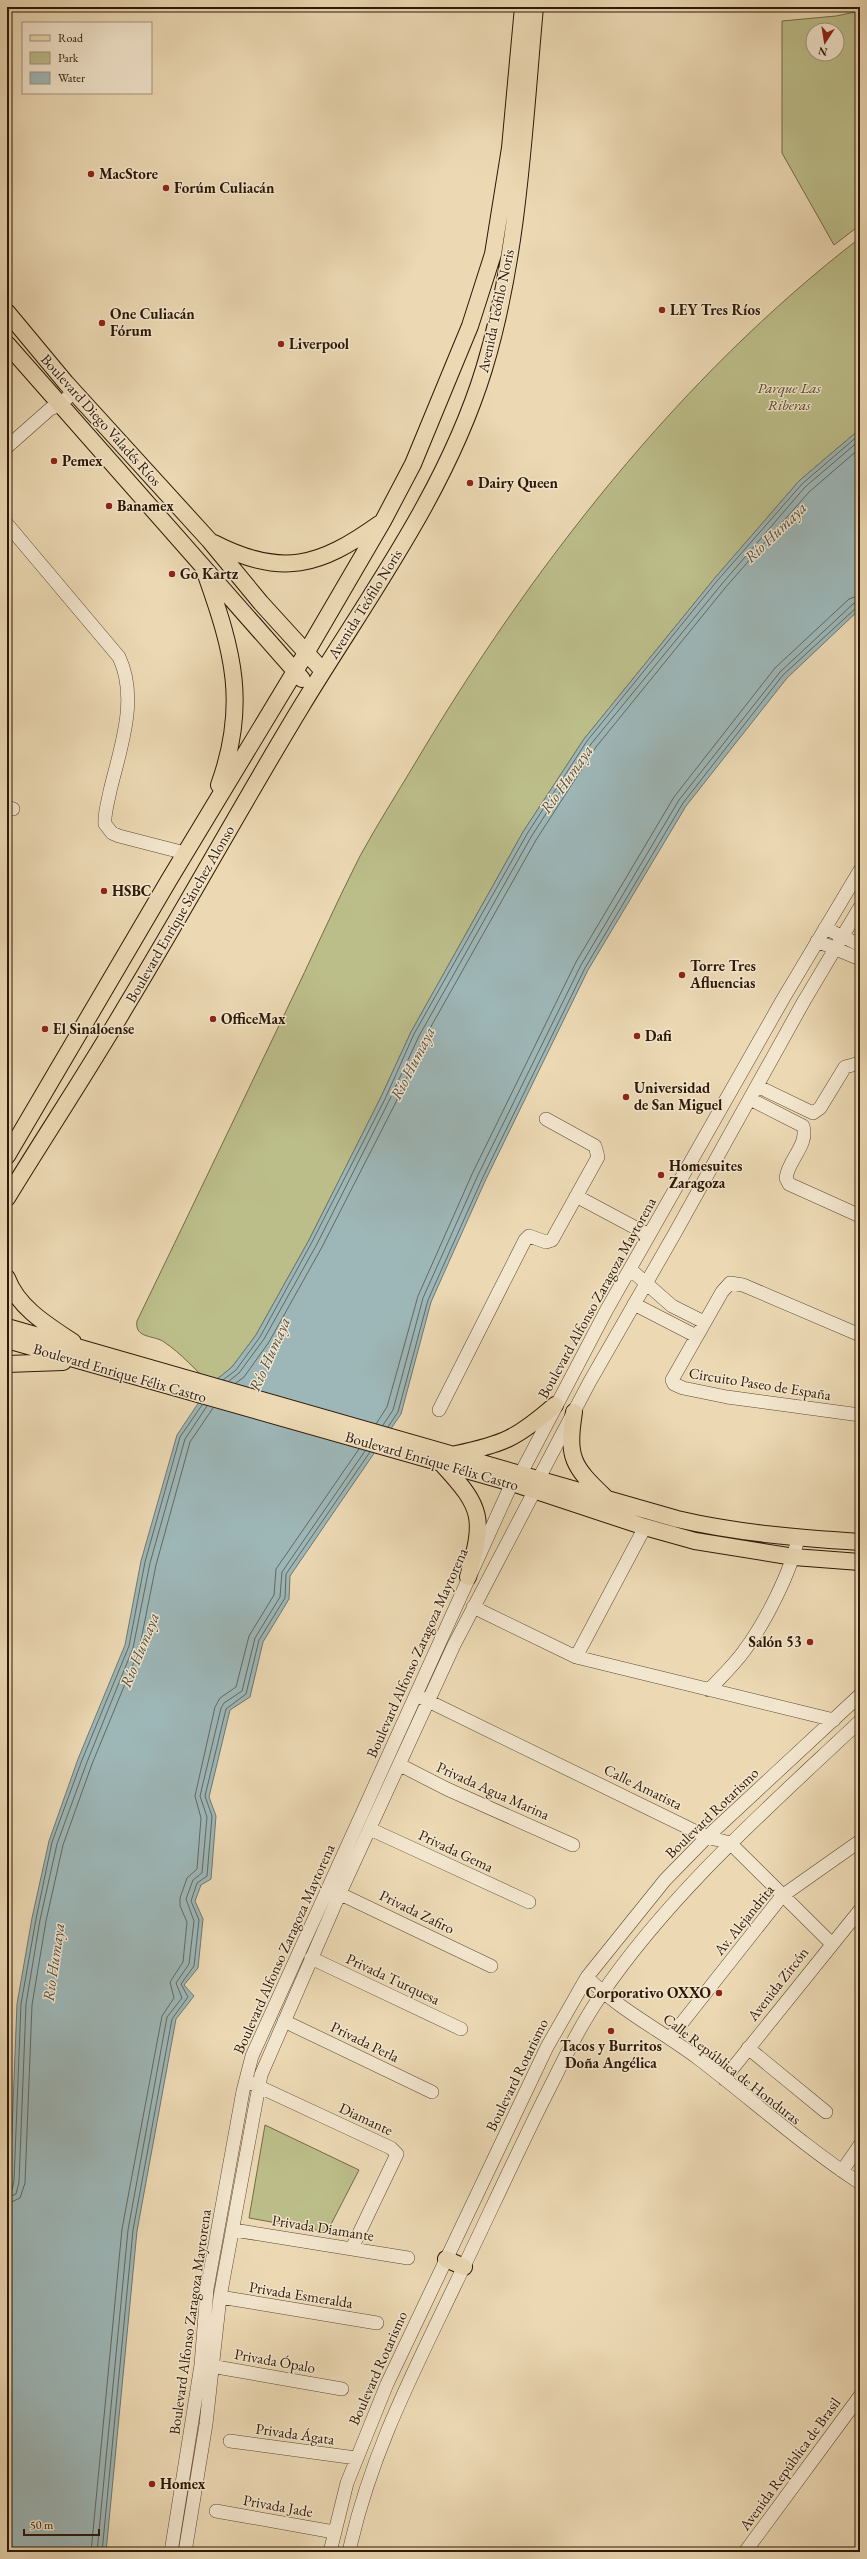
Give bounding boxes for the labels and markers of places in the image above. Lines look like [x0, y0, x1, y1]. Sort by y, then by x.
place label: MacStore [99, 164, 158, 183]
marker: MacStore [86, 169, 96, 179]
place label: Forúm Culiacán [174, 178, 275, 197]
marker: Forúm Culiacán [161, 183, 171, 193]
place label: LEY Tres Ríos [670, 300, 760, 319]
place label: One Culiacán Fórum [110, 304, 195, 340]
marker: LEY Tres Ríos [657, 305, 667, 315]
marker: One Culiacán Fórum [97, 318, 107, 328]
place label: Liverpool [289, 334, 350, 353]
marker: Liverpool [276, 339, 286, 349]
place label: Pemex [62, 451, 103, 470]
marker: Pemex [49, 456, 59, 466]
place label: Dairy Queen [478, 473, 559, 492]
marker: Dairy Queen [465, 478, 475, 488]
place label: Banamex [117, 496, 174, 515]
marker: Banamex [104, 501, 114, 511]
place label: Go Kartz [180, 564, 239, 583]
marker: Go Kartz [167, 569, 177, 579]
place label: HSBC [112, 881, 151, 900]
marker: HSBC [99, 886, 109, 896]
place label: Torre Tres Afluencias [689, 956, 756, 992]
marker: Torre Tres Afluencias [677, 970, 687, 980]
place label: OfficeMax [221, 1009, 286, 1028]
marker: OfficeMax [208, 1014, 218, 1024]
place label: El Sinaloense [53, 1019, 134, 1038]
marker: El Sinaloense [40, 1024, 50, 1034]
place label: Dafi [645, 1026, 672, 1045]
marker: Dafi [632, 1031, 642, 1041]
place label: Universidad de San Miguel [634, 1078, 723, 1114]
marker: Universidad de San Miguel [621, 1092, 631, 1102]
place label: Homesuites Zaragoza [669, 1156, 742, 1192]
marker: Homesuites Zaragoza [656, 1170, 666, 1180]
place label: Salón 53 [749, 1632, 802, 1651]
marker: Salón 53 [805, 1637, 815, 1647]
place label: Corporativo OXXO [586, 1983, 711, 2002]
marker: Corporativo OXXO [714, 1988, 724, 1998]
marker: Tacos y Burritos Doña Angélica [606, 2026, 616, 2036]
place label: Tacos y Burritos Doña Angélica [560, 2036, 662, 2072]
place label: Homex [160, 2474, 206, 2493]
marker: Homex [147, 2479, 157, 2489]

